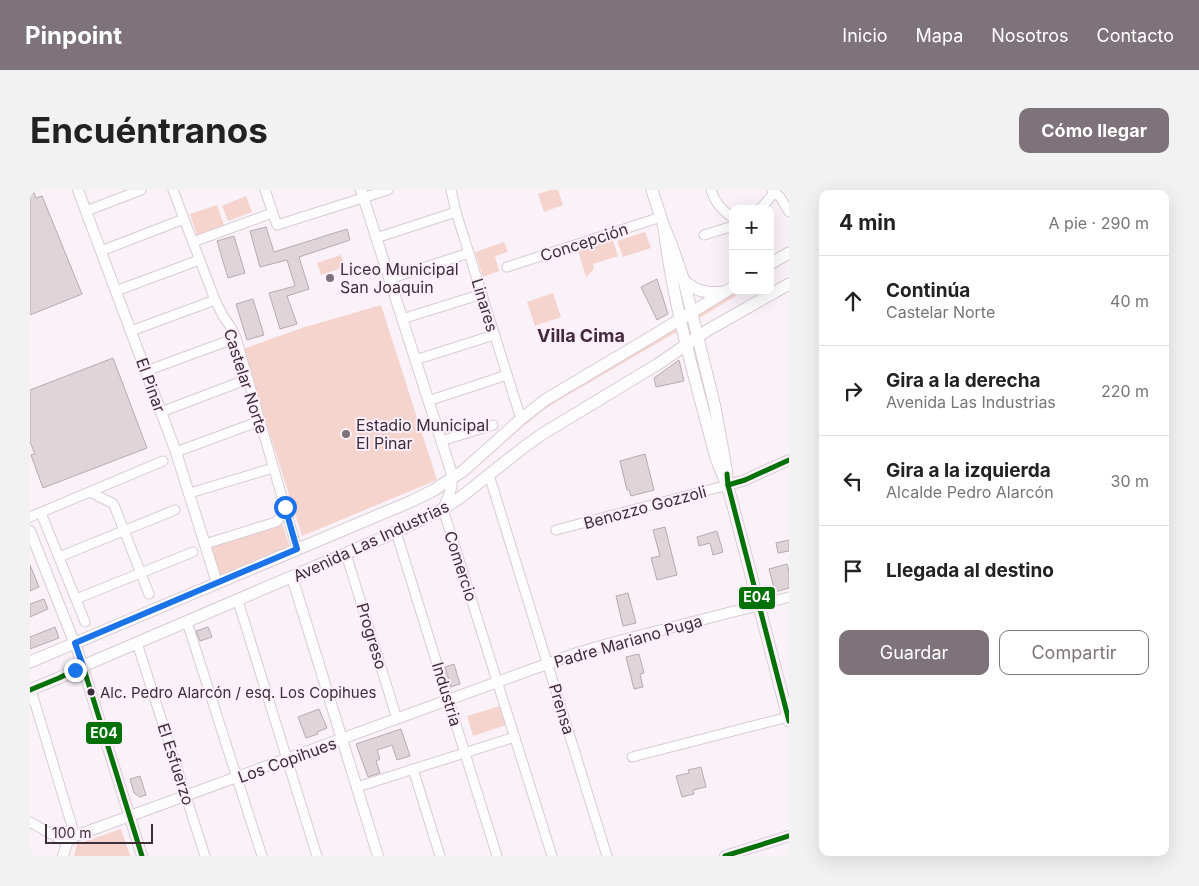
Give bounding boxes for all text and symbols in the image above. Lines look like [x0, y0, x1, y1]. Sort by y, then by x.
text: Pinpoint [25, 21, 122, 50]
text: Inicio [842, 25, 888, 46]
text: Mapa [916, 25, 963, 46]
text: Nosotros [991, 25, 1069, 46]
text: Contacto [1097, 25, 1174, 46]
button: Cómo llegar [1019, 108, 1169, 153]
text: Encuéntranos [30, 109, 268, 151]
map controls [729, 205, 774, 295]
button: + [729, 205, 774, 250]
text: 4 min [839, 210, 896, 235]
text: A pie · 290 m [1049, 213, 1149, 233]
street label: Concepción [538, 218, 630, 266]
button: − [729, 250, 774, 295]
place label: Liceo Municipal San Joaquin [340, 259, 459, 297]
marker: Liceo Municipal San Joaquin [324, 272, 336, 284]
street label: Linares [467, 276, 503, 334]
text: Continúa [886, 279, 970, 302]
icon: ahead [839, 287, 867, 315]
text: 40 m [1110, 291, 1149, 311]
text: Castelar Norte [886, 302, 995, 322]
district label: Villa Cima [537, 325, 625, 346]
street label: Castelar Norte [220, 326, 272, 436]
street label: El Pinar [132, 355, 170, 415]
text: Gira a la derecha [886, 369, 1041, 392]
icon: right [839, 377, 867, 405]
text: 220 m [1101, 381, 1149, 401]
text: Avenida Las Industrias [886, 392, 1056, 412]
place label: Estadio Municipal El Pinar [356, 415, 489, 453]
marker: Estadio Municipal El Pinar [340, 428, 352, 440]
text: Gira a la izquierda [886, 459, 1051, 482]
icon: left [839, 467, 867, 495]
text: 30 m [1111, 471, 1149, 491]
street label: Benozzo Gozzoli [581, 481, 709, 533]
text: Alcalde Pedro Alarcón [886, 482, 1054, 502]
route start [274, 496, 297, 519]
street label: Avenida Las Industrias [290, 496, 452, 586]
street label: Comercio [440, 528, 482, 604]
icon: arrive [839, 557, 867, 585]
text: Llegada al destino [886, 559, 1054, 582]
line badge: E04 [738, 586, 776, 610]
text: E04 [743, 588, 771, 605]
street label: Progreso [352, 600, 392, 672]
street label: Padre Mariano Puga [552, 610, 704, 672]
button: Guardar [839, 630, 989, 675]
button: Compartir [999, 630, 1149, 675]
route end [64, 659, 87, 682]
street label: Industria [428, 660, 466, 728]
street label: Prensa [545, 681, 579, 737]
place label: Alc. Pedro Alarcón / esq. Los Copihues [100, 683, 376, 702]
marker: Alc. Pedro Alarcón / esq. Los Copihues [86, 687, 96, 697]
street label: El Esfuerzo [153, 720, 199, 808]
line badge: E04 [85, 721, 123, 745]
text: E04 [90, 724, 118, 741]
street label: Los Copihues [235, 733, 339, 787]
scale bar [45, 821, 152, 844]
text: 100 m [52, 824, 92, 841]

